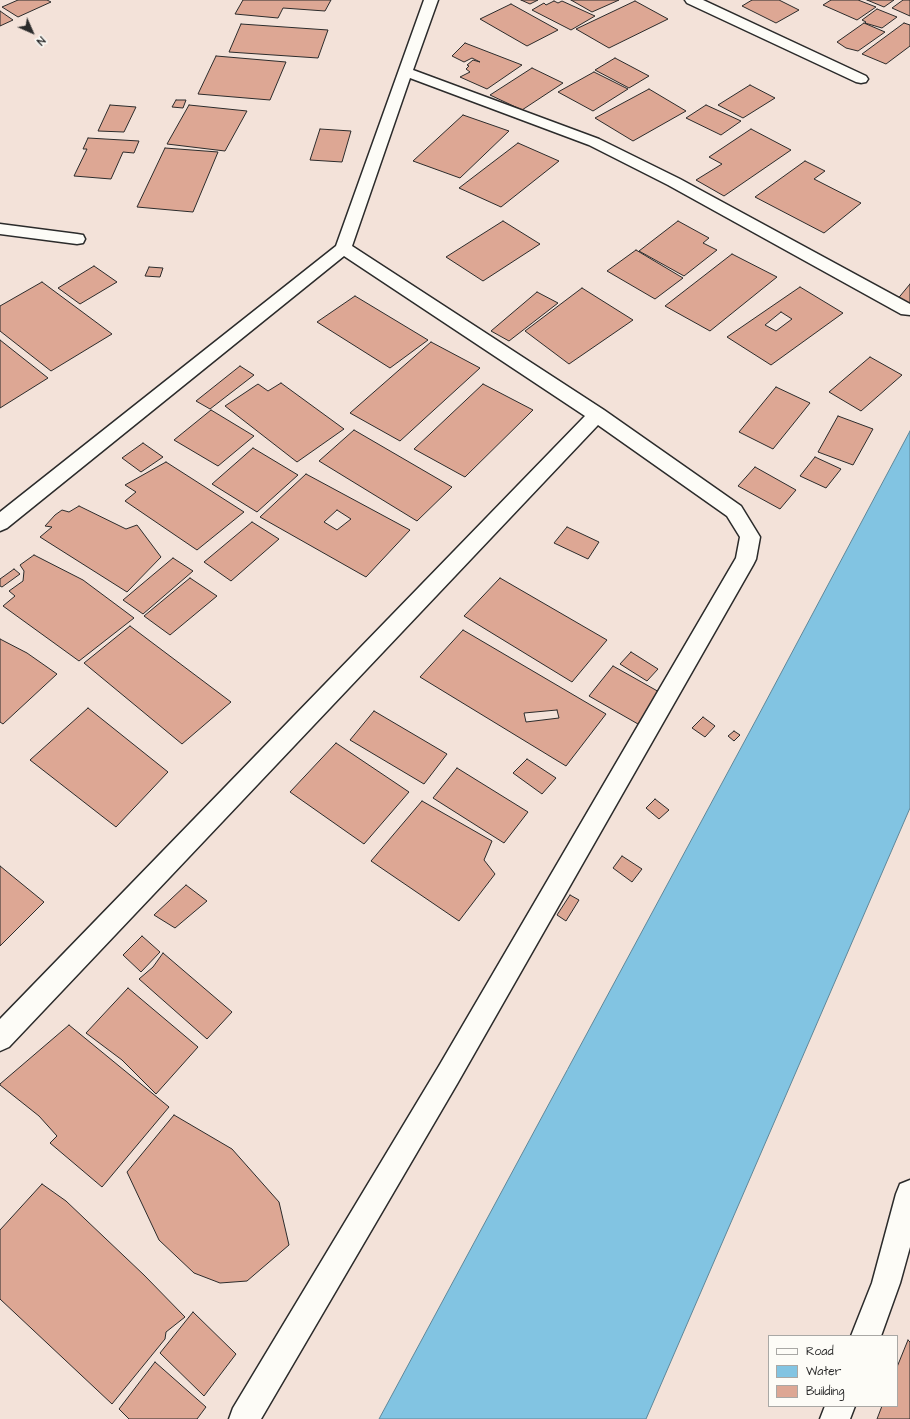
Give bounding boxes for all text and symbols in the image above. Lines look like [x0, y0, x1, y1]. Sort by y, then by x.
north arrow [12, 12, 52, 52]
text: N [33, 33, 49, 49]
legend [768, 1335, 898, 1407]
text: Road [806, 1343, 834, 1360]
text: Water [806, 1363, 841, 1380]
text: Building [806, 1383, 844, 1400]

